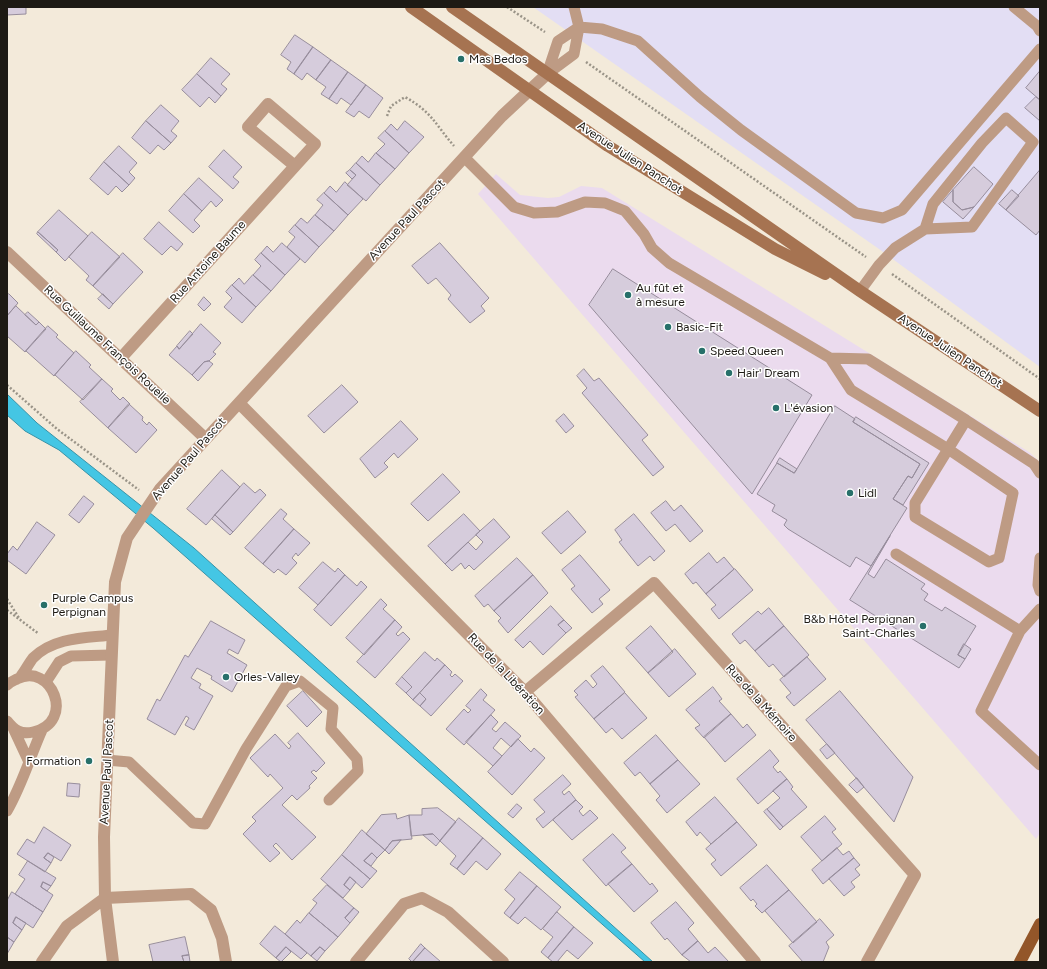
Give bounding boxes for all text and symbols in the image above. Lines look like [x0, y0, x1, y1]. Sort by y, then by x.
place label: Mas Bedos [469, 52, 527, 66]
marker: Mas Bedos [456, 54, 466, 64]
street label: Avenue Julien Panchot [575, 119, 685, 197]
street label: Avenue Paul Pascot [366, 177, 448, 263]
street label: Rue Antoine Baume [167, 218, 249, 306]
place label: Au fût et à mesure [636, 281, 685, 309]
street label: Rue Guillaume François Rouelle [41, 283, 173, 407]
marker: Au fût et à mesure [623, 290, 633, 300]
street label: Avenue Julien Panchot [895, 311, 1005, 391]
place label: Basic-Fit [676, 320, 723, 334]
marker: Basic-Fit [663, 322, 673, 332]
place label: Speed Queen [710, 344, 783, 358]
marker: Speed Queen [697, 346, 707, 356]
place label: Hair' Dream [737, 366, 800, 380]
marker: Hair' Dream [724, 368, 734, 378]
place label: L'évasion [784, 401, 833, 415]
marker: L'évasion [771, 403, 781, 413]
street label: Avenue Paul Pascot [149, 415, 229, 503]
place label: Lidl [858, 486, 877, 500]
marker: Lidl [845, 488, 855, 498]
place label: Purple Campus Perpignan [52, 591, 133, 619]
marker: Purple Campus Perpignan [39, 600, 49, 610]
place label: B&b Hôtel Perpignan Saint-Charles [803, 612, 915, 640]
marker: B&b Hôtel Perpignan Saint-Charles [918, 621, 928, 631]
street label: Rue de la Libération [465, 630, 547, 718]
street label: Rue de la Mémoire [722, 661, 800, 745]
place label: Orles-Valley [234, 670, 299, 684]
marker: Orles-Valley [221, 672, 231, 682]
street label: Avenue Paul Pascot [97, 719, 117, 825]
place label: Formation [26, 754, 81, 768]
marker: Formation [84, 756, 94, 766]

